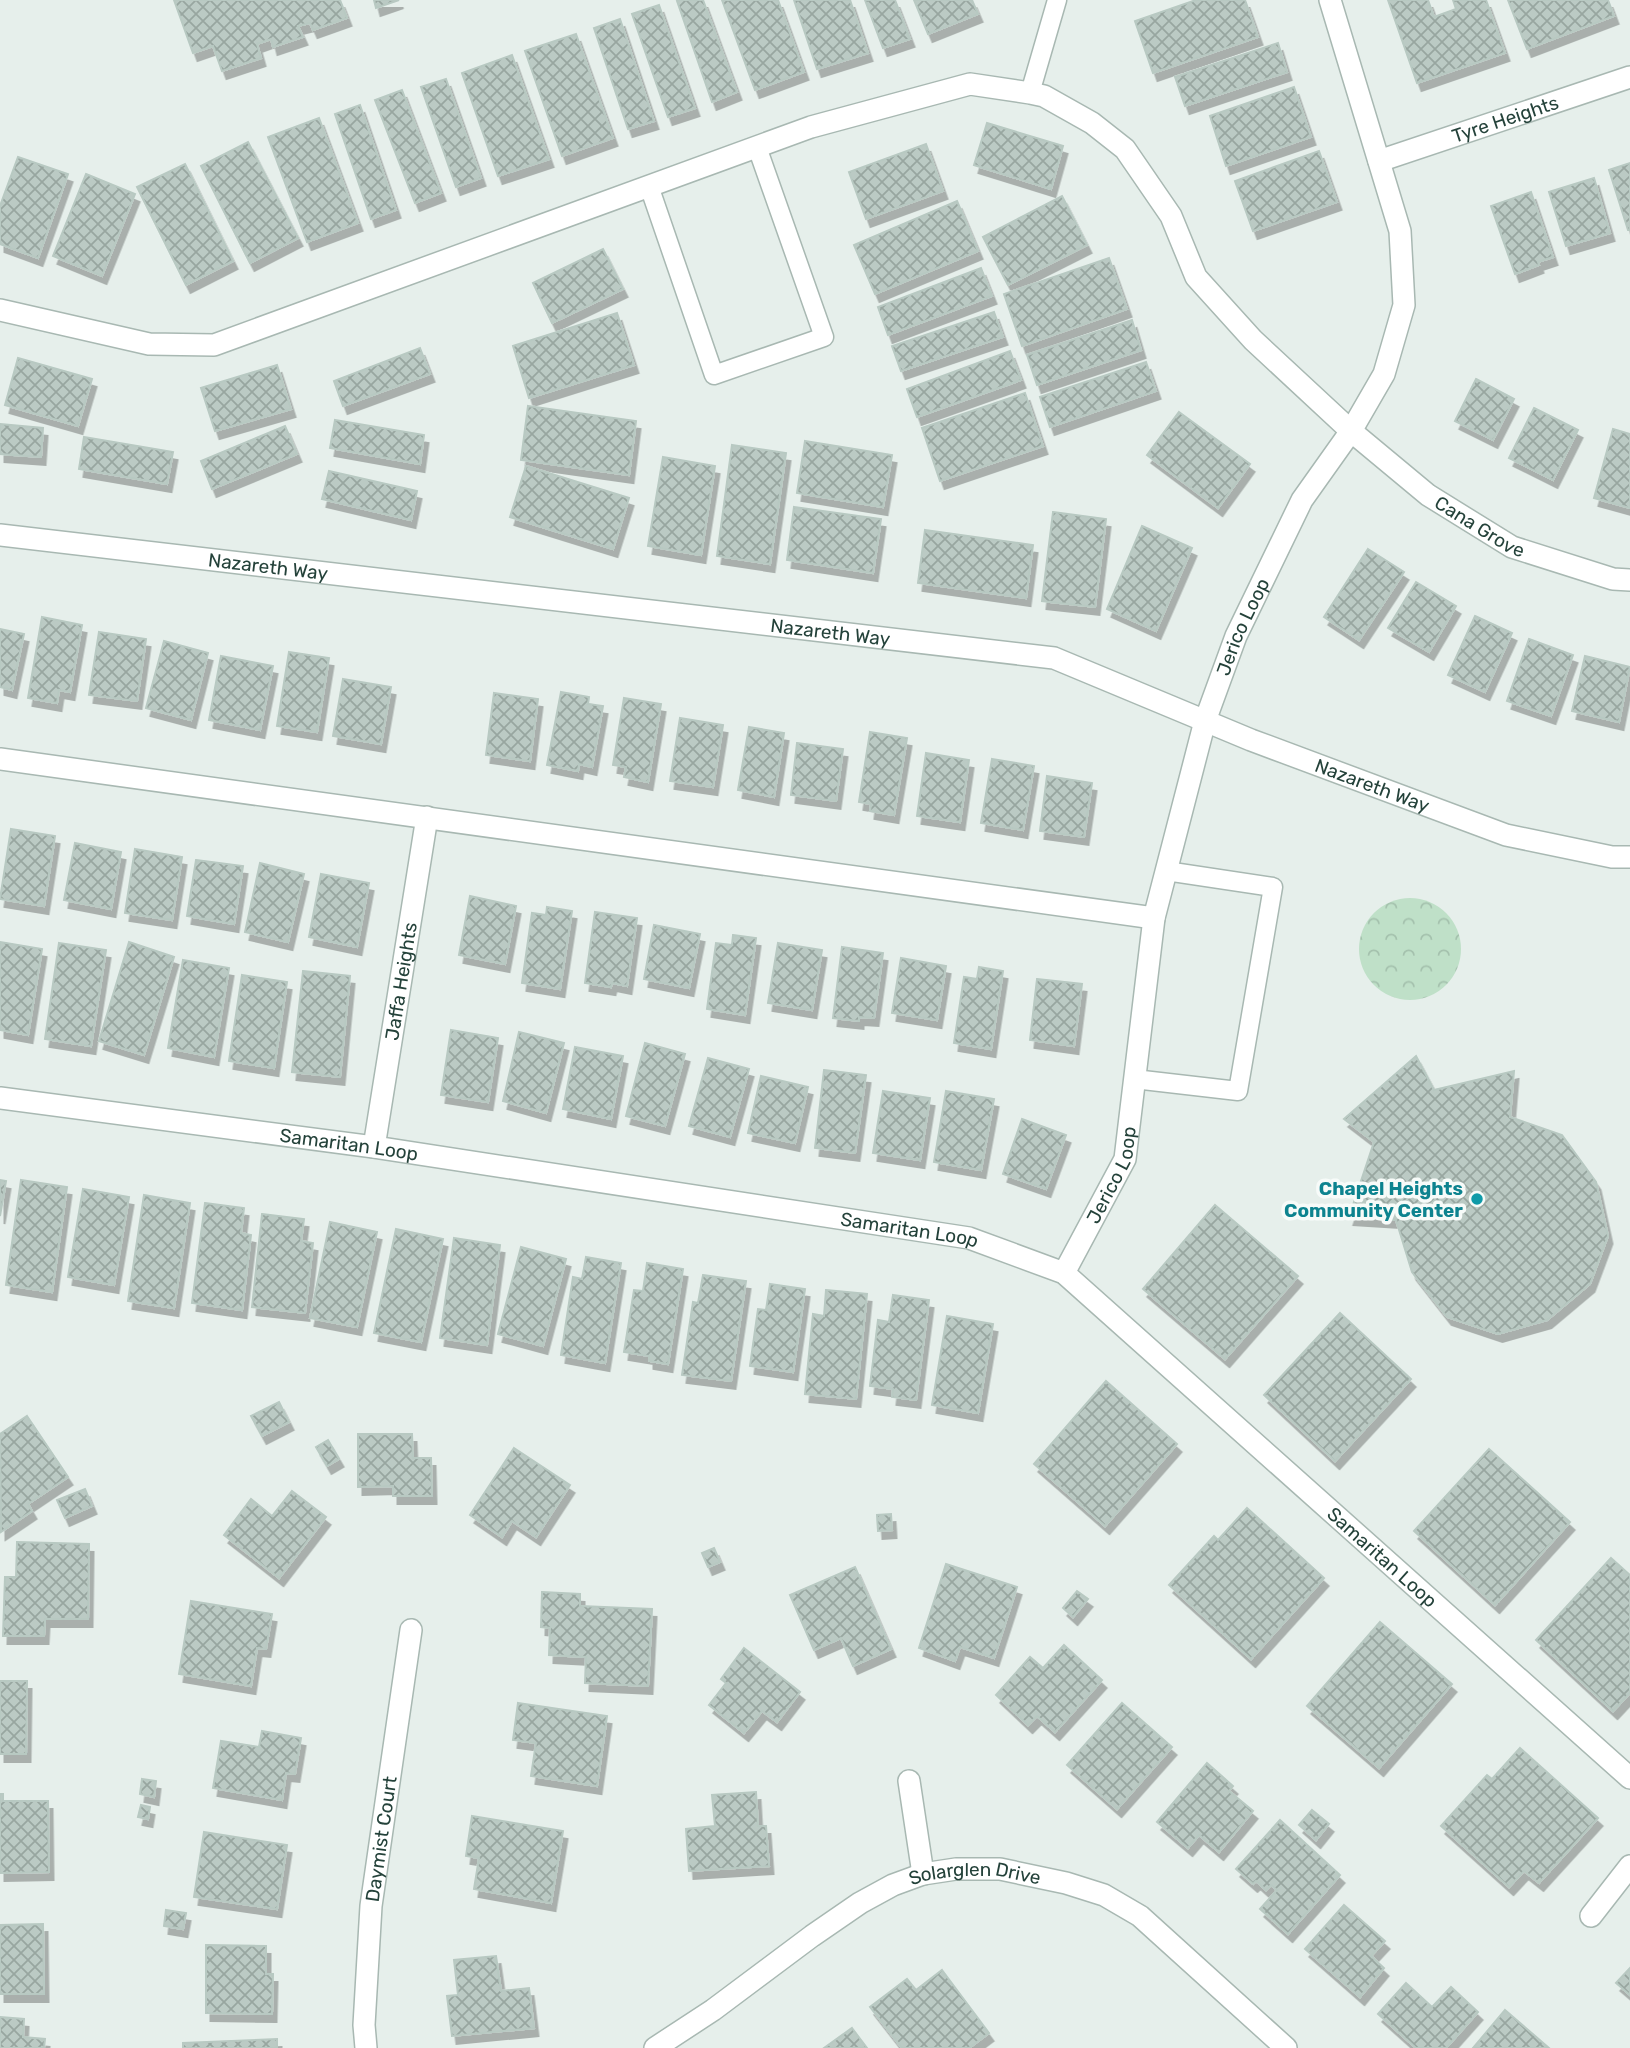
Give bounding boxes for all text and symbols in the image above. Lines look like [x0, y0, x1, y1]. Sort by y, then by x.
street label: Tyre Heights [1449, 91, 1562, 148]
street label: Cana Grove [1430, 491, 1527, 562]
street label: Nazareth Way [207, 548, 329, 585]
street label: Jerico Loop [1212, 574, 1274, 679]
street label: Nazareth Way [769, 614, 891, 651]
street label: Nazareth Way [1312, 754, 1433, 817]
street label: Jaffa Heights [380, 920, 422, 1042]
street label: Samaritan Loop [278, 1124, 420, 1166]
street label: Jerico Loop [1082, 1125, 1141, 1228]
place label: Chapel Heights Community Center [1284, 1177, 1463, 1222]
marker: Chapel Heights Community Center [1469, 1191, 1485, 1207]
street label: Samaritan Loop [839, 1208, 982, 1253]
street label: Samaritan Loop [1322, 1502, 1442, 1612]
street label: Daymist Court [361, 1774, 402, 1903]
street label: Solarglen Drive [906, 1857, 1043, 1890]

